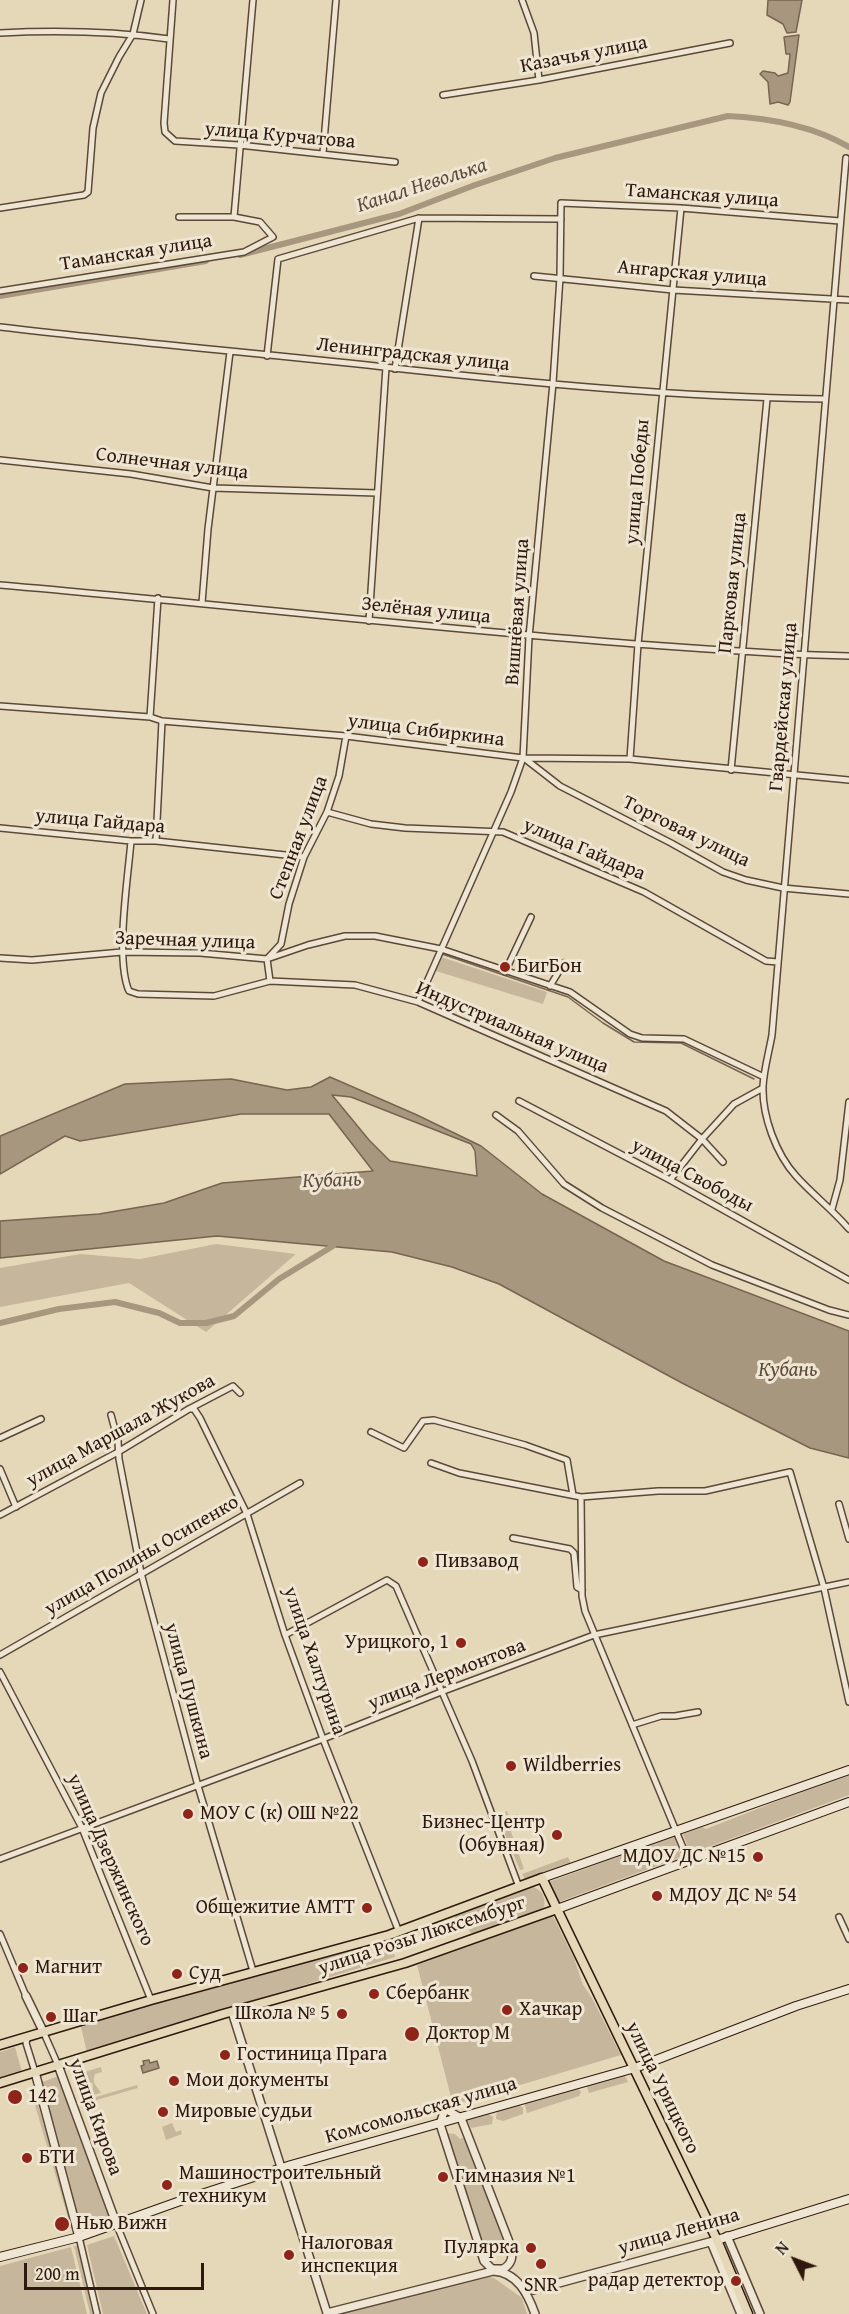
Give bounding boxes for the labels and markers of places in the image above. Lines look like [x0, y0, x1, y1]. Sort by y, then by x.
place label: БигБон [517, 955, 582, 979]
marker: БигБон [498, 960, 512, 974]
place label: Пивзавод [435, 1550, 519, 1574]
marker: Пивзавод [416, 1555, 430, 1569]
place label: Урицкого, 1 [345, 1631, 449, 1655]
marker: Урицкого, 1 [454, 1636, 468, 1650]
place label: Wildberries [523, 1754, 621, 1778]
marker: Wildberries [504, 1759, 518, 1773]
place label: МОУ С (к) ОШ №22 [200, 1802, 359, 1826]
marker: МОУ С (к) ОШ №22 [181, 1807, 195, 1821]
place label: Бизнес-Центр (Обувная) [422, 1811, 545, 1858]
marker: Бизнес-Центр (Обувная) [550, 1828, 564, 1842]
place label: МДОУ ДС №15 [623, 1845, 746, 1869]
marker: МДОУ ДС №15 [751, 1850, 765, 1864]
place label: МДОУ ДС № 54 [669, 1884, 797, 1908]
marker: МДОУ ДС № 54 [650, 1889, 664, 1903]
place label: Общежитие АМТТ [196, 1896, 355, 1920]
marker: Общежитие АМТТ [360, 1901, 374, 1915]
place label: Магнит [35, 1956, 102, 1980]
marker: Магнит [16, 1961, 30, 1975]
place label: Суд [189, 1962, 221, 1986]
marker: Суд [170, 1967, 184, 1981]
place label: Сбербанк [386, 1982, 469, 2006]
marker: Сбербанк [367, 1987, 381, 2001]
place label: Хачкар [519, 1998, 582, 2022]
place label: Школа № 5 [235, 2002, 330, 2026]
marker: Хачкар [500, 2003, 514, 2017]
place label: Шаг [63, 2005, 98, 2029]
marker: Школа № 5 [335, 2007, 349, 2021]
marker: Шаг [44, 2010, 58, 2024]
place label: Доктор М [426, 2022, 510, 2046]
marker: Доктор М [403, 2025, 421, 2043]
place label: Гостиница Прага [237, 2043, 387, 2067]
marker: Гостиница Прага [218, 2048, 232, 2062]
place label: Мои документы [186, 2069, 329, 2093]
marker: Мои документы [167, 2074, 181, 2088]
place label: 142 [28, 2085, 57, 2109]
marker: 142 [6, 2088, 24, 2106]
place label: Мировые судьи [175, 2100, 312, 2124]
marker: Мировые судьи [156, 2105, 170, 2119]
place label: БТИ [39, 2146, 75, 2170]
marker: БТИ [20, 2151, 34, 2165]
place label: Машиностроительный техникум [179, 2162, 381, 2209]
place label: Гимназия №1 [455, 2165, 576, 2189]
marker: Гимназия №1 [436, 2170, 450, 2184]
marker: Машиностроительный техникум [160, 2178, 174, 2192]
place label: Нью Вижн [76, 2212, 167, 2236]
marker: Нью Вижн [53, 2215, 71, 2233]
place label: Налоговая инспекция [301, 2232, 398, 2279]
place label: Пулярка [444, 2236, 519, 2260]
marker: Пулярка [524, 2241, 538, 2255]
marker: Налоговая инспекция [282, 2248, 296, 2262]
marker: SNR [534, 2257, 548, 2271]
place label: радар детектор [588, 2269, 724, 2293]
place label: SNR [524, 2274, 558, 2298]
marker: радар детектор [729, 2274, 743, 2288]

